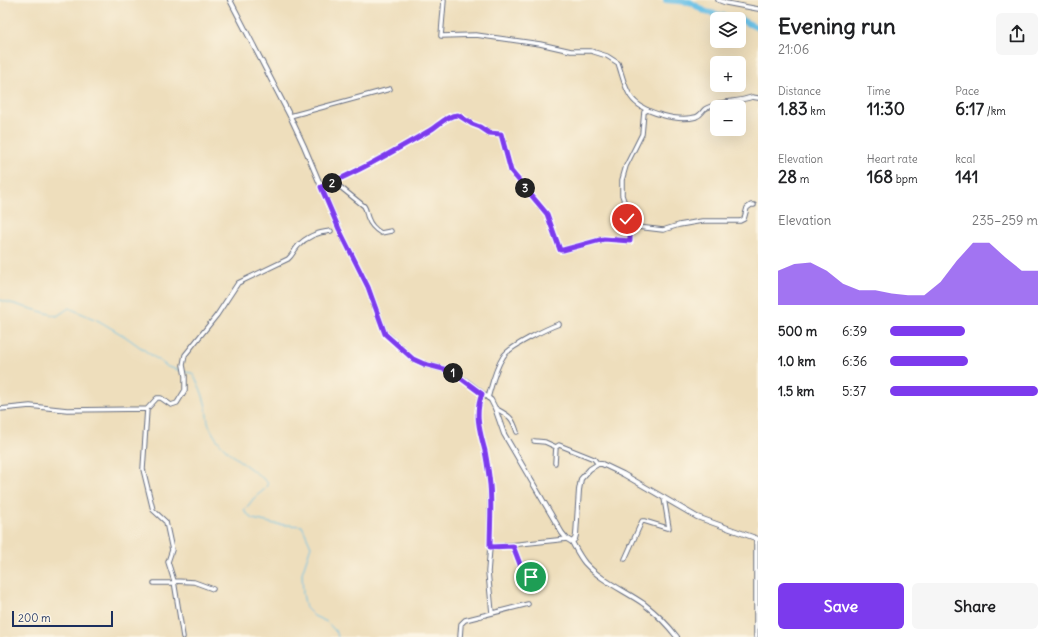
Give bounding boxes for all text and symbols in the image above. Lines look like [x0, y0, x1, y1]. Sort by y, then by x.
map controls [710, 12, 746, 136]
button: layers [710, 12, 746, 48]
text: Evening run [778, 12, 896, 40]
button: share [996, 13, 1038, 55]
text: 21:06 [778, 41, 809, 58]
button: + [710, 56, 746, 92]
text: Distance [778, 84, 821, 98]
text: Time [867, 84, 890, 98]
text: Pace [955, 84, 979, 98]
text: 1.83 [778, 98, 808, 120]
text: 11:30 [867, 98, 905, 120]
text: 6:17 [955, 98, 984, 120]
button: − [710, 100, 746, 136]
text: km [808, 104, 826, 118]
text: /km [984, 104, 1006, 118]
text: Elevation [778, 152, 823, 166]
text: Heart rate [867, 152, 918, 166]
text: kcal [955, 152, 975, 166]
text: 28 [778, 166, 797, 188]
text: 168 [867, 166, 893, 188]
text: 141 [955, 166, 978, 188]
text: m [797, 172, 809, 186]
text: bpm [893, 172, 918, 186]
pin: 2 [322, 173, 342, 193]
text: 2 [329, 176, 335, 190]
pin: 3 [515, 178, 535, 198]
text: 3 [522, 181, 528, 195]
pin [610, 202, 644, 236]
icon: check [616, 208, 638, 230]
text: Elevation [778, 212, 831, 229]
text: 235–259 m [972, 212, 1038, 229]
text: 500 m [778, 323, 817, 340]
text: 6:39 [842, 323, 867, 340]
text: 1.0 km [778, 353, 816, 370]
text: 6:36 [842, 353, 867, 370]
pin: 1 [443, 363, 463, 383]
text: 1 [451, 366, 455, 380]
text: 1.5 km [778, 383, 814, 400]
text: 5:37 [842, 383, 866, 400]
pin [514, 560, 548, 594]
icon: arrive [520, 566, 542, 588]
button: Save [778, 583, 904, 629]
button: Share [912, 583, 1038, 629]
scale bar [12, 609, 113, 628]
text: 200 m [18, 611, 51, 625]

